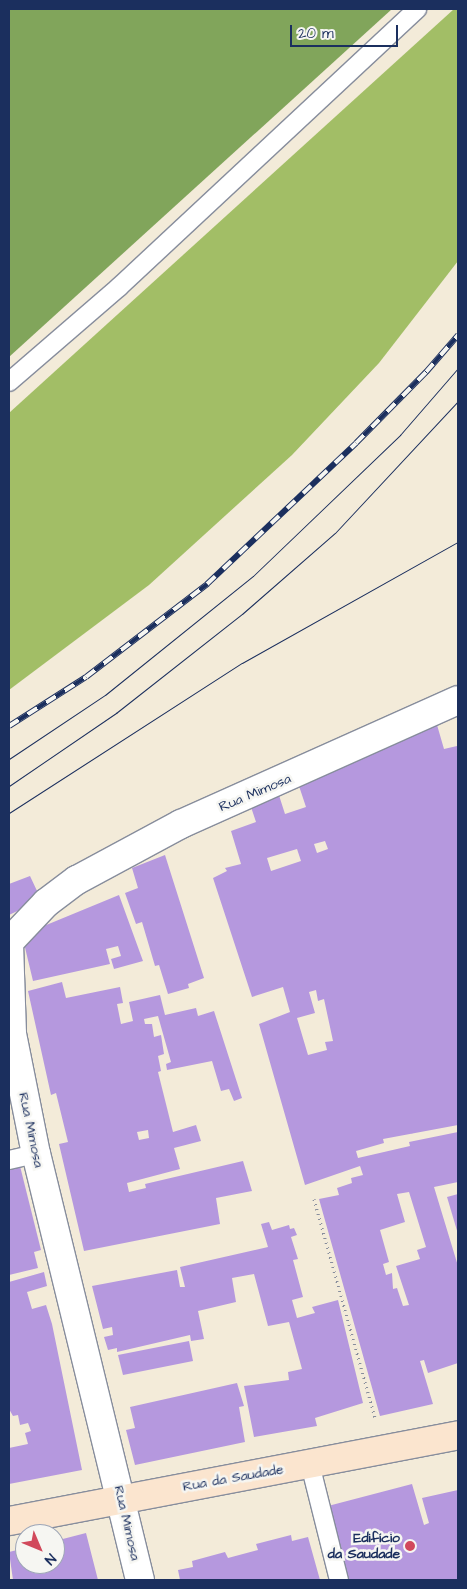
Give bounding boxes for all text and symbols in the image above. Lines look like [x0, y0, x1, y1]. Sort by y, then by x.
scale bar [292, 15, 400, 47]
text: 20 m [298, 23, 334, 44]
street label: Rua Mimosa [217, 770, 293, 816]
street label: Rua Mimosa [15, 1091, 47, 1169]
street label: Rua da Saudade [181, 1461, 285, 1495]
street label: Rua Mimosa [110, 1484, 144, 1562]
north arrow [15, 1524, 65, 1574]
place label: Edifício da Saudade [328, 1530, 400, 1562]
marker: Edifício da Saudade [404, 1540, 416, 1552]
text: N [40, 1549, 60, 1569]

